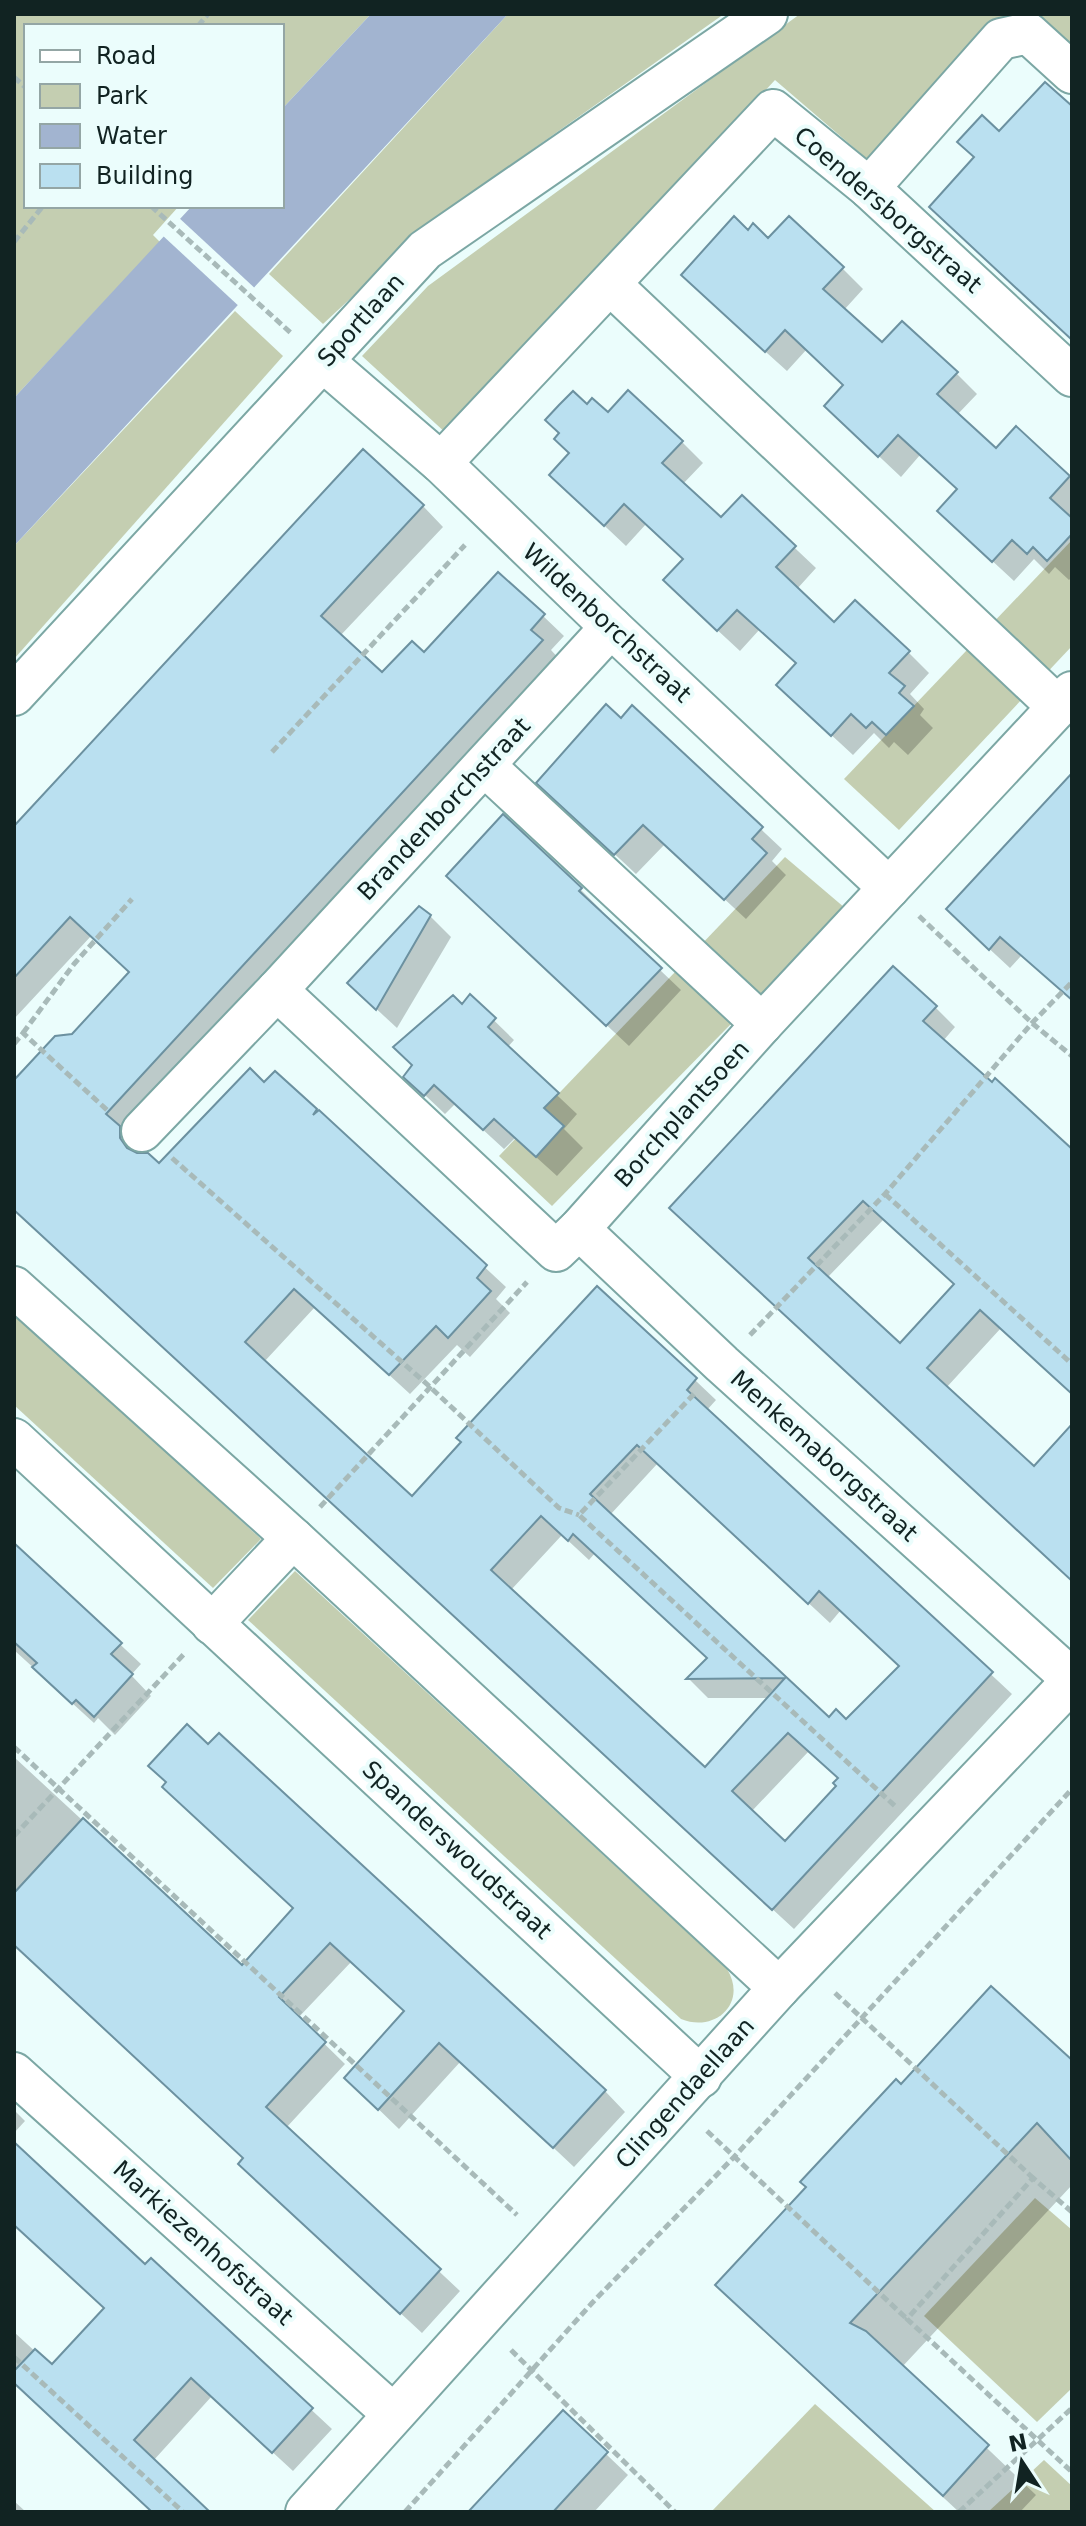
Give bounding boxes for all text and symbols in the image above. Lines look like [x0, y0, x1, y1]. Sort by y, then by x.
legend [24, 24, 284, 208]
text: Road [96, 42, 156, 70]
text: Park [96, 82, 148, 110]
street label: Coendersborgstraat [789, 121, 987, 299]
text: Water [96, 122, 167, 150]
text: Building [96, 162, 193, 190]
street label: Sportlaan [312, 268, 410, 372]
street label: Wildenborchstraat [517, 538, 697, 708]
street label: Brandenborchstraat [352, 712, 536, 906]
street label: Borchplantsoen [609, 1035, 755, 1193]
street label: Menkemaborgstraat [725, 1365, 923, 1547]
street label: Spanderswoudstraat [357, 1755, 557, 1945]
street label: Clingendaellaan [610, 2012, 760, 2174]
street label: Markiezenhofstraat [107, 2155, 299, 2331]
north arrow [982, 2422, 1062, 2502]
text: N [1006, 2429, 1030, 2457]

